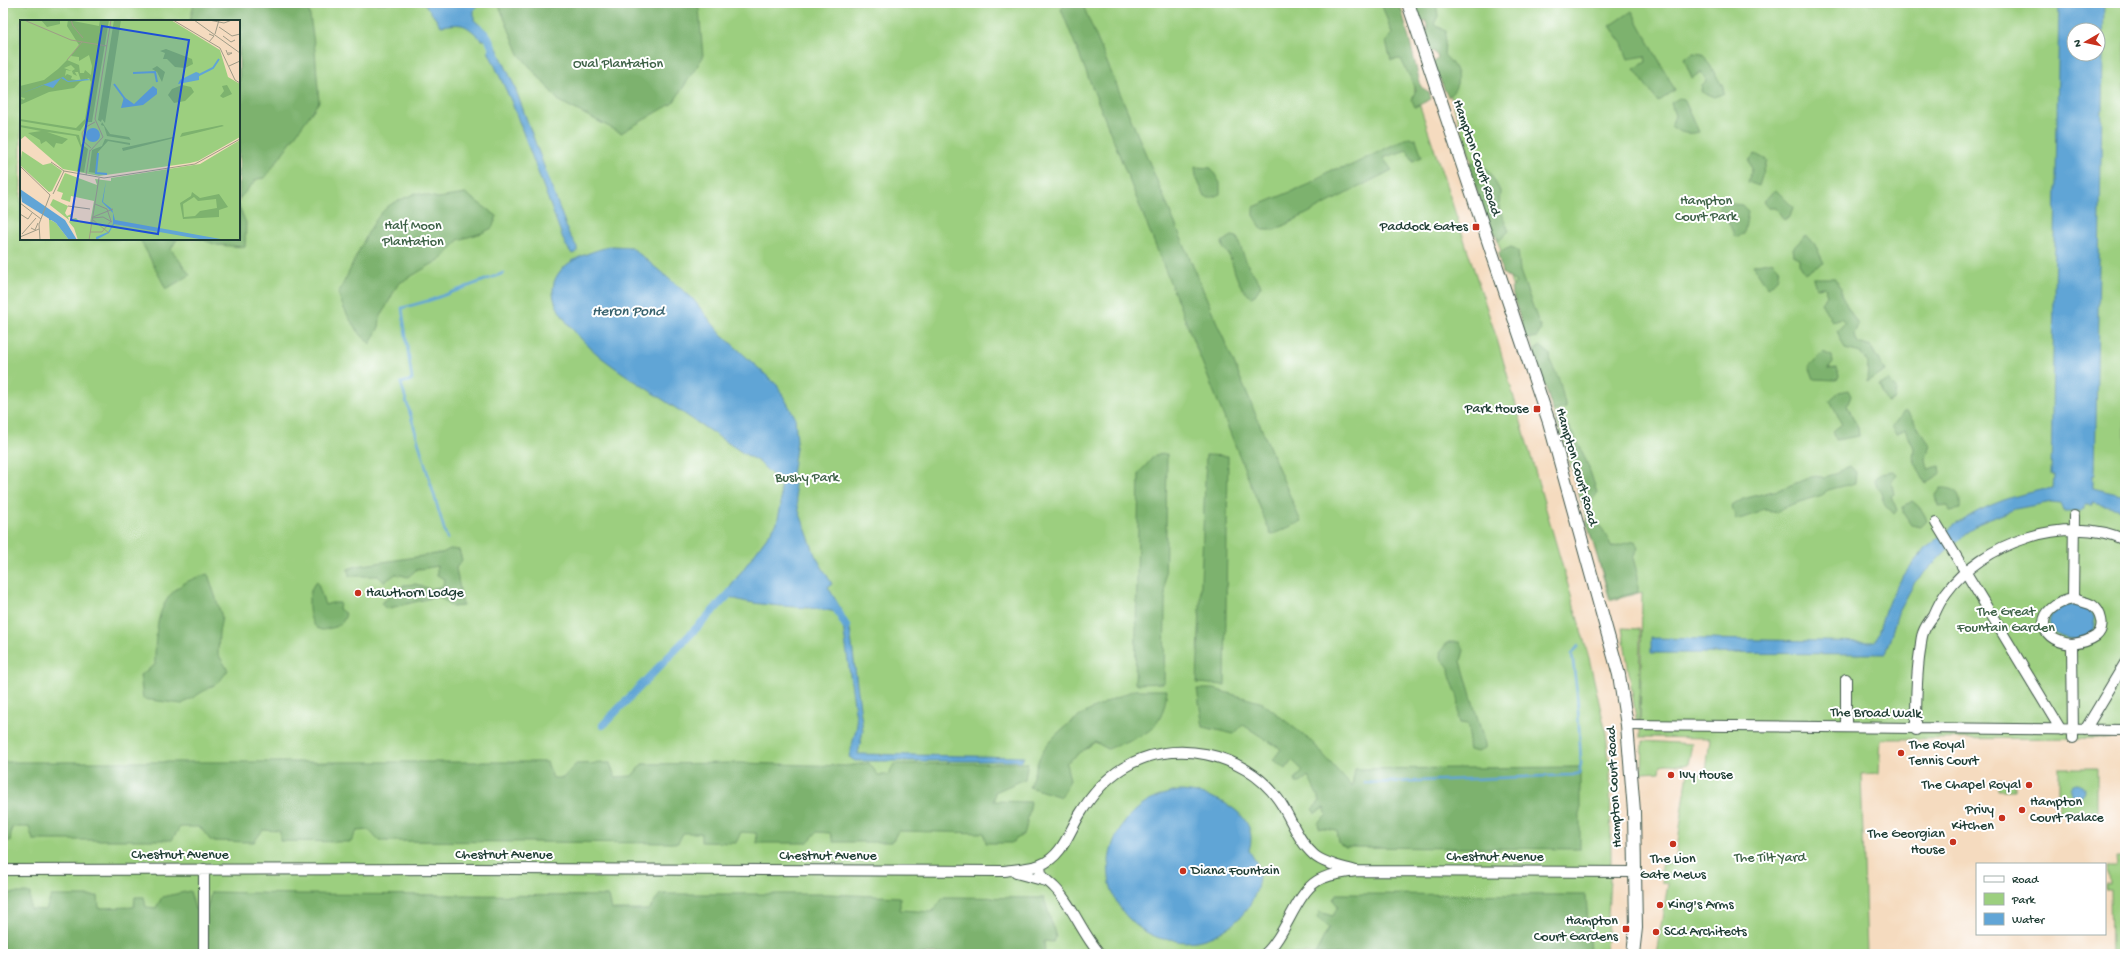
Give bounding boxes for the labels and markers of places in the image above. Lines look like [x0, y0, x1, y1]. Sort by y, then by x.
place label: Paddock Gates [1379, 219, 1469, 236]
marker: Paddock Gates [1471, 222, 1481, 232]
place label: Park House [1464, 401, 1530, 418]
marker: Park House [1532, 404, 1542, 414]
place label: Hawthorn Lodge [366, 585, 465, 602]
marker: Hawthorn Lodge [353, 588, 363, 598]
place label: The Royal Tennis Court [1908, 737, 1980, 770]
marker: The Royal Tennis Court [1896, 748, 1906, 758]
place label: Ivy House [1679, 767, 1734, 784]
marker: Ivy House [1666, 770, 1676, 780]
place label: The Chapel Royal [1921, 777, 2021, 794]
marker: The Chapel Royal [2024, 780, 2034, 790]
place label: Hampton Court Palace [2030, 794, 2105, 827]
place label: Privy Kitchen [1951, 802, 1994, 835]
marker: Hampton Court Palace [2017, 805, 2027, 815]
marker: Privy Kitchen [1997, 813, 2007, 823]
place label: The Georgian House [1867, 826, 1946, 859]
marker: The Georgian House [1948, 837, 1958, 847]
marker: The Lion Gate Mews [1668, 839, 1678, 849]
place label: The Lion Gate Mews [1640, 851, 1707, 884]
place label: Diana Fountain [1190, 863, 1280, 880]
marker: Diana Fountain [1178, 866, 1188, 876]
place label: King's Arms [1668, 897, 1735, 914]
marker: King's Arms [1655, 900, 1665, 910]
place label: Hampton Court Gardens [1534, 913, 1619, 946]
marker: Hampton Court Gardens [1621, 924, 1631, 934]
place label: SCd Architects [1664, 924, 1748, 941]
marker: SCd Architects [1651, 927, 1661, 937]

